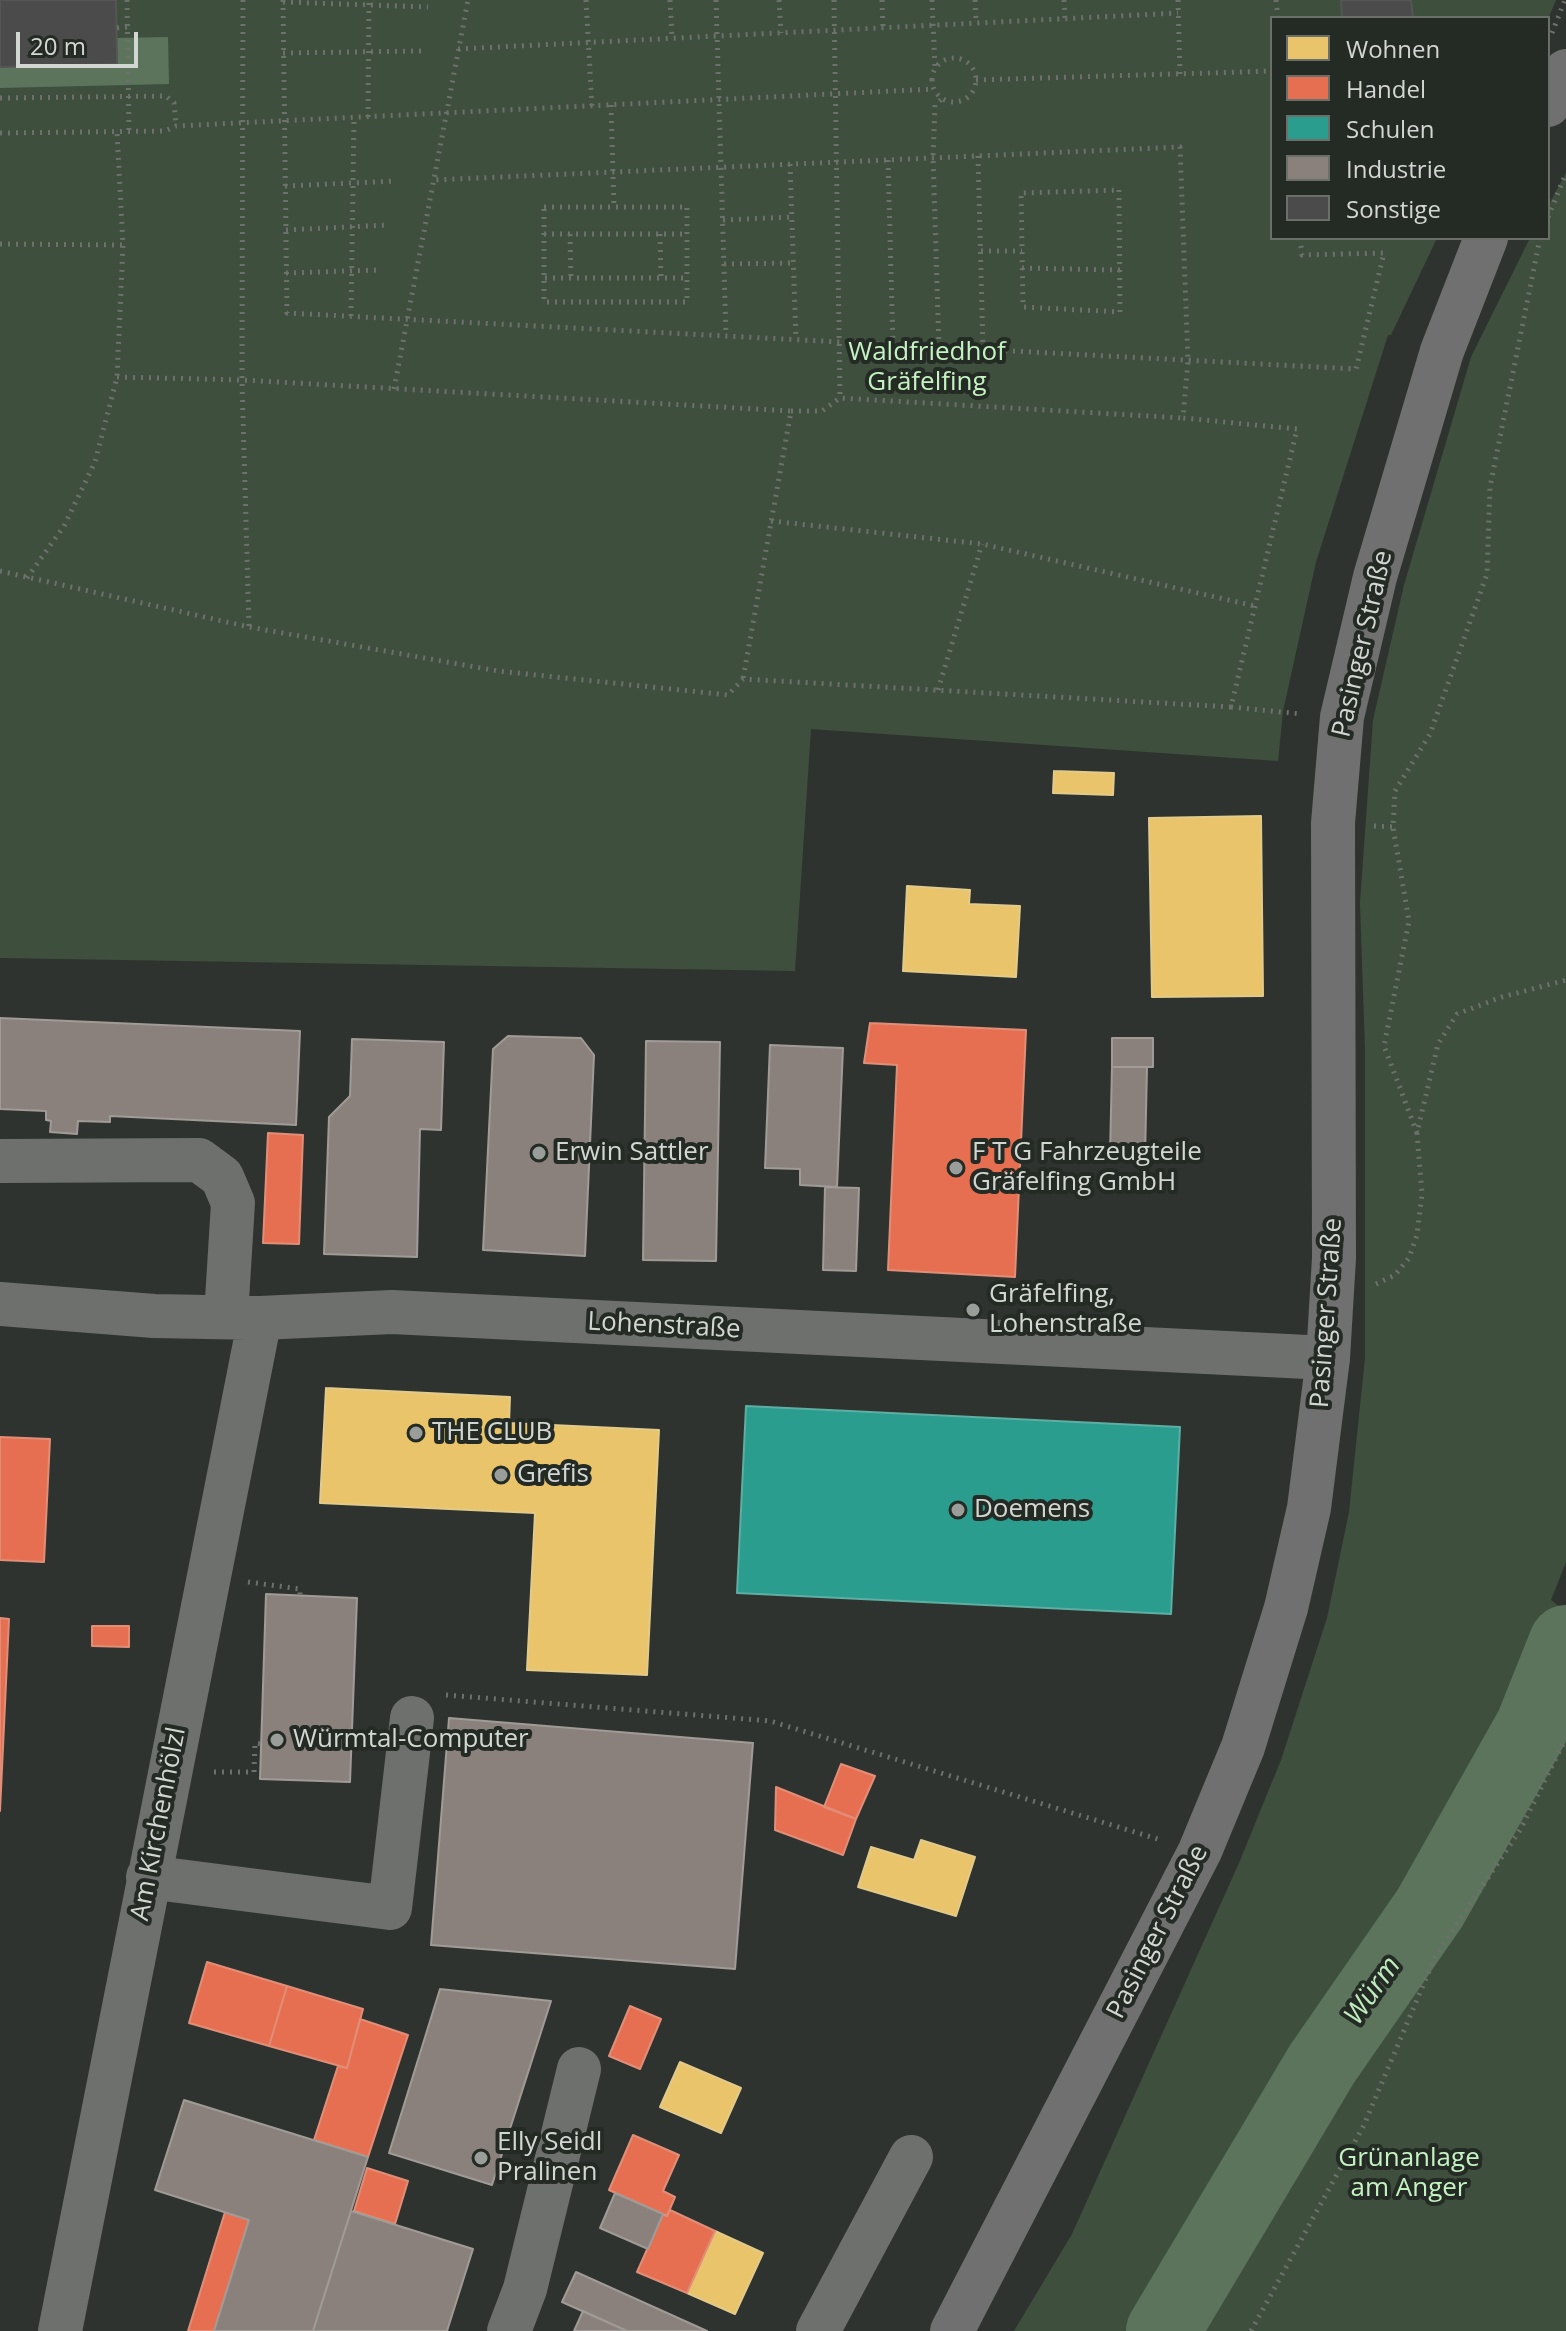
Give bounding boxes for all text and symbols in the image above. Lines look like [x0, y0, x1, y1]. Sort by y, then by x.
scale bar [20, 16, 142, 66]
legend [1270, 16, 1550, 240]
text: 20 m [30, 29, 86, 62]
text: Wohnen [1346, 32, 1440, 65]
text: Handel [1346, 72, 1426, 105]
text: Schulen [1346, 112, 1434, 145]
text: Industrie [1346, 152, 1446, 185]
text: Sonstige [1346, 192, 1441, 225]
park label: Waldfriedhof Gräfelfing [848, 337, 1006, 398]
street label: Pasinger Straße [1326, 548, 1400, 740]
place label: Erwin Sattler [555, 1137, 709, 1169]
place label: F T G Fahrzeugteile Gräfelfing GmbH [972, 1137, 1202, 1198]
marker: Erwin Sattler [530, 1144, 548, 1162]
marker: F T G Fahrzeugteile Gräfelfing GmbH [947, 1159, 965, 1177]
street label: Pasinger Straße [1305, 1217, 1349, 1409]
place label: Gräfelfing, Lohenstraße [989, 1279, 1142, 1340]
marker: Gräfelfing, Lohenstraße [964, 1301, 982, 1319]
street label: Lohenstraße [587, 1306, 741, 1346]
place label: THE CLUB [432, 1417, 552, 1449]
marker: THE CLUB [407, 1424, 425, 1442]
place label: Grefis [517, 1459, 589, 1491]
marker: Grefis [492, 1466, 510, 1484]
place label: Doemens [974, 1494, 1090, 1526]
marker: Doemens [949, 1501, 967, 1519]
place label: Würmtal-Computer [293, 1724, 529, 1756]
street label: Am Kirchenhölzl [125, 1725, 193, 1923]
marker: Würmtal-Computer [268, 1731, 286, 1749]
street label: Pasinger Straße [1101, 1840, 1215, 2024]
water label: Würm [1338, 1950, 1408, 2032]
place label: Elly Seidl Pralinen [497, 2127, 602, 2188]
park label: Grünanlage am Anger [1338, 2143, 1480, 2204]
marker: Elly Seidl Pralinen [472, 2149, 490, 2167]

